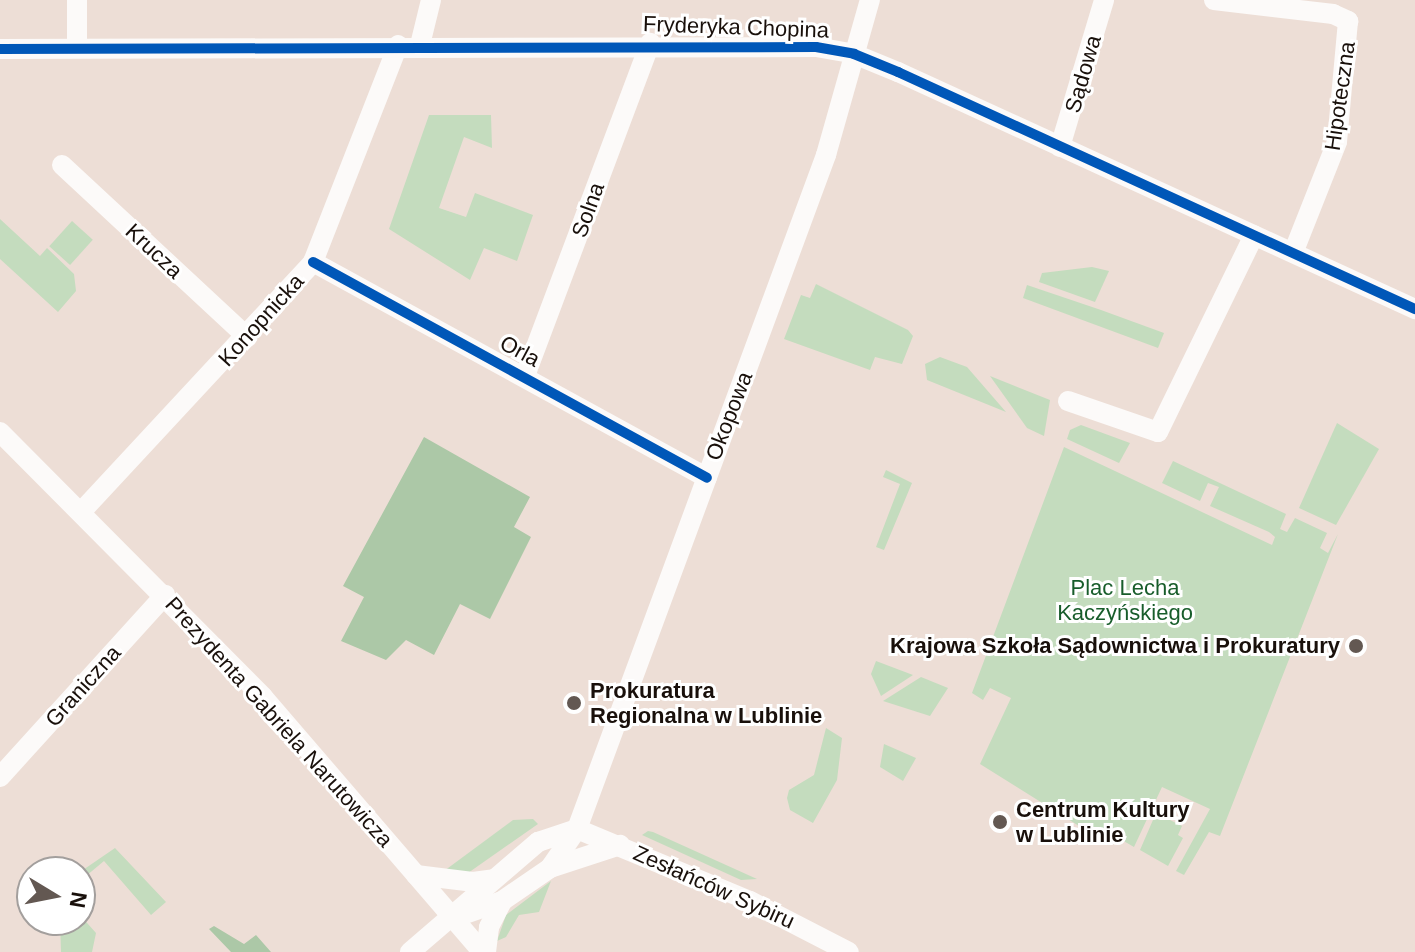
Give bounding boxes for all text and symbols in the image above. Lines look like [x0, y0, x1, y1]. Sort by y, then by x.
street label: Fryderyka Chopina [643, 11, 829, 43]
street label: Sądowa [1059, 32, 1107, 116]
street label: Hipoteczna [1319, 40, 1361, 152]
street label: Solna [566, 179, 610, 241]
street label: Krucza [120, 218, 188, 284]
street label: Konopnicka [213, 268, 309, 372]
street label: Orla [495, 330, 545, 372]
street label: Okopowa [700, 368, 758, 464]
park label: Plac Lecha Kaczyńskiego [1057, 574, 1193, 626]
street label: Prezydenta Gabriela Narutowicza [160, 591, 398, 853]
place label: Krajowa Szkoła Sądownictwa i Prokuratury [890, 633, 1340, 659]
marker: Krajowa Szkoła Sądownictwa i Prokuratury [1347, 637, 1365, 655]
street label: Graniczna [40, 640, 126, 732]
place label: Prokuratura Regionalna w Lublinie [590, 677, 822, 728]
marker: Prokuratura Regionalna w Lublinie [565, 694, 583, 712]
place label: Centrum Kultury w Lublinie [1016, 796, 1190, 848]
marker: Centrum Kultury w Lublinie [991, 813, 1009, 831]
street label: Zesłańców Sybiru [629, 840, 799, 934]
north arrow [16, 856, 96, 936]
text: N [64, 890, 92, 910]

